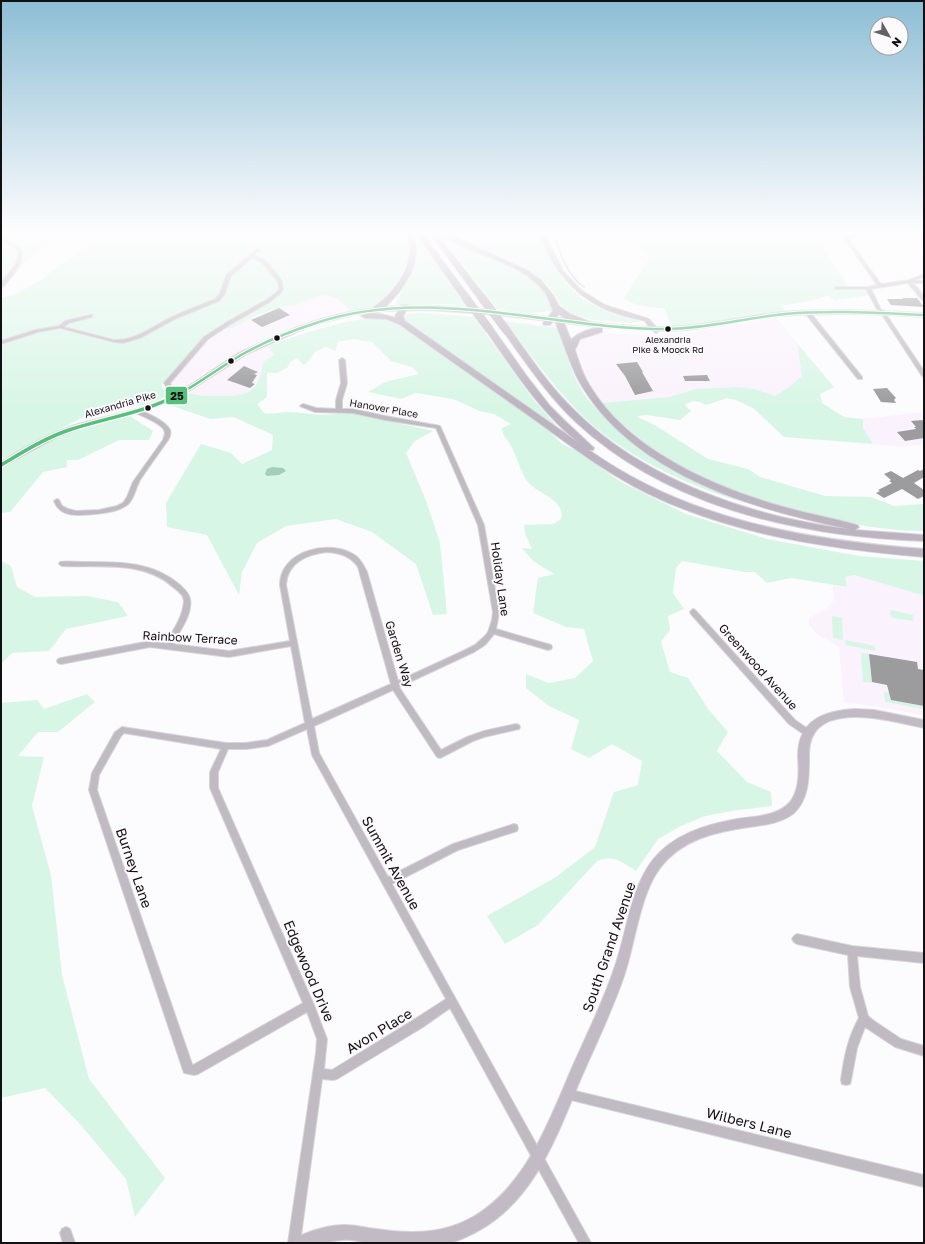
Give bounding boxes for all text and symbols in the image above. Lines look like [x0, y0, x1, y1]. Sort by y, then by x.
north arrow [869, 16, 909, 56]
text: N [889, 35, 905, 50]
marker: Alexandria Pike & Moock Rd [663, 324, 673, 334]
unlabelled marker [272, 333, 282, 343]
place label: Alexandria Pike & Moock Rd [632, 334, 704, 355]
unlabelled marker [226, 356, 236, 366]
line badge: 25 [165, 386, 188, 405]
street label: Alexandria Pike [83, 388, 157, 420]
text: 25 [170, 389, 184, 402]
street label: Hanover Place [349, 396, 419, 420]
unlabelled marker [143, 403, 153, 413]
street label: Holiday Lane [488, 541, 513, 617]
street label: Garden Way [382, 619, 417, 689]
street label: Greenwood Avenue [716, 620, 801, 713]
street label: Rainbow Terrace [142, 628, 238, 647]
street label: Summit Avenue [359, 813, 424, 913]
street label: Burney Lane [113, 825, 156, 910]
street label: South Grand Avenue [578, 879, 639, 1014]
street label: Edgewood Drive [280, 918, 338, 1024]
street label: Avon Place [343, 1004, 415, 1057]
street label: Wilbers Lane [705, 1104, 794, 1141]

